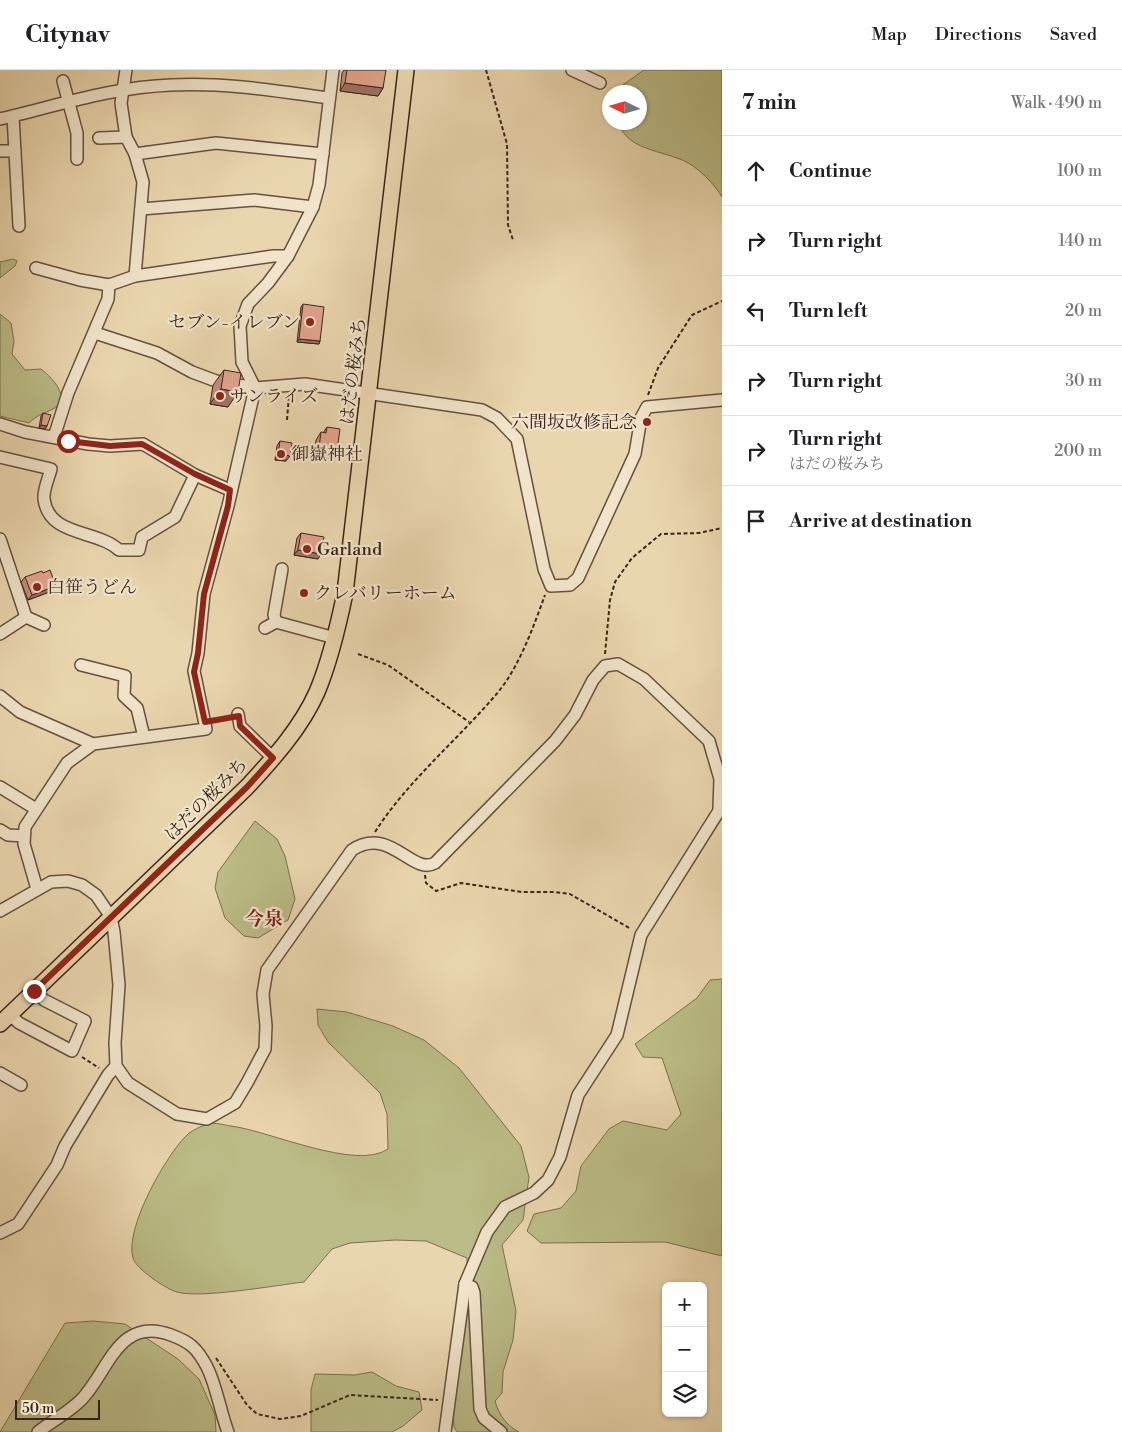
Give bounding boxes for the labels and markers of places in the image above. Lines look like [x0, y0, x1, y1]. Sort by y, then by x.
place label: セブン-イレブン [168, 311, 300, 334]
marker: セブン-イレブン [304, 316, 316, 328]
place label: サンライズ [230, 385, 318, 408]
marker: サンライズ [214, 390, 226, 402]
place label: 六間坂改修記念 [511, 411, 637, 434]
marker: 六間坂改修記念 [641, 416, 653, 428]
place label: 御嶽神社 [291, 443, 363, 466]
marker: 御嶽神社 [275, 448, 287, 460]
place label: Garland [317, 538, 383, 561]
marker: Garland [301, 543, 313, 555]
place label: 白笹うどん [47, 576, 137, 599]
marker: 白笹うどん [31, 581, 43, 593]
place label: クレバリーホーム [314, 582, 457, 605]
marker: クレバリーホーム [298, 587, 310, 599]

